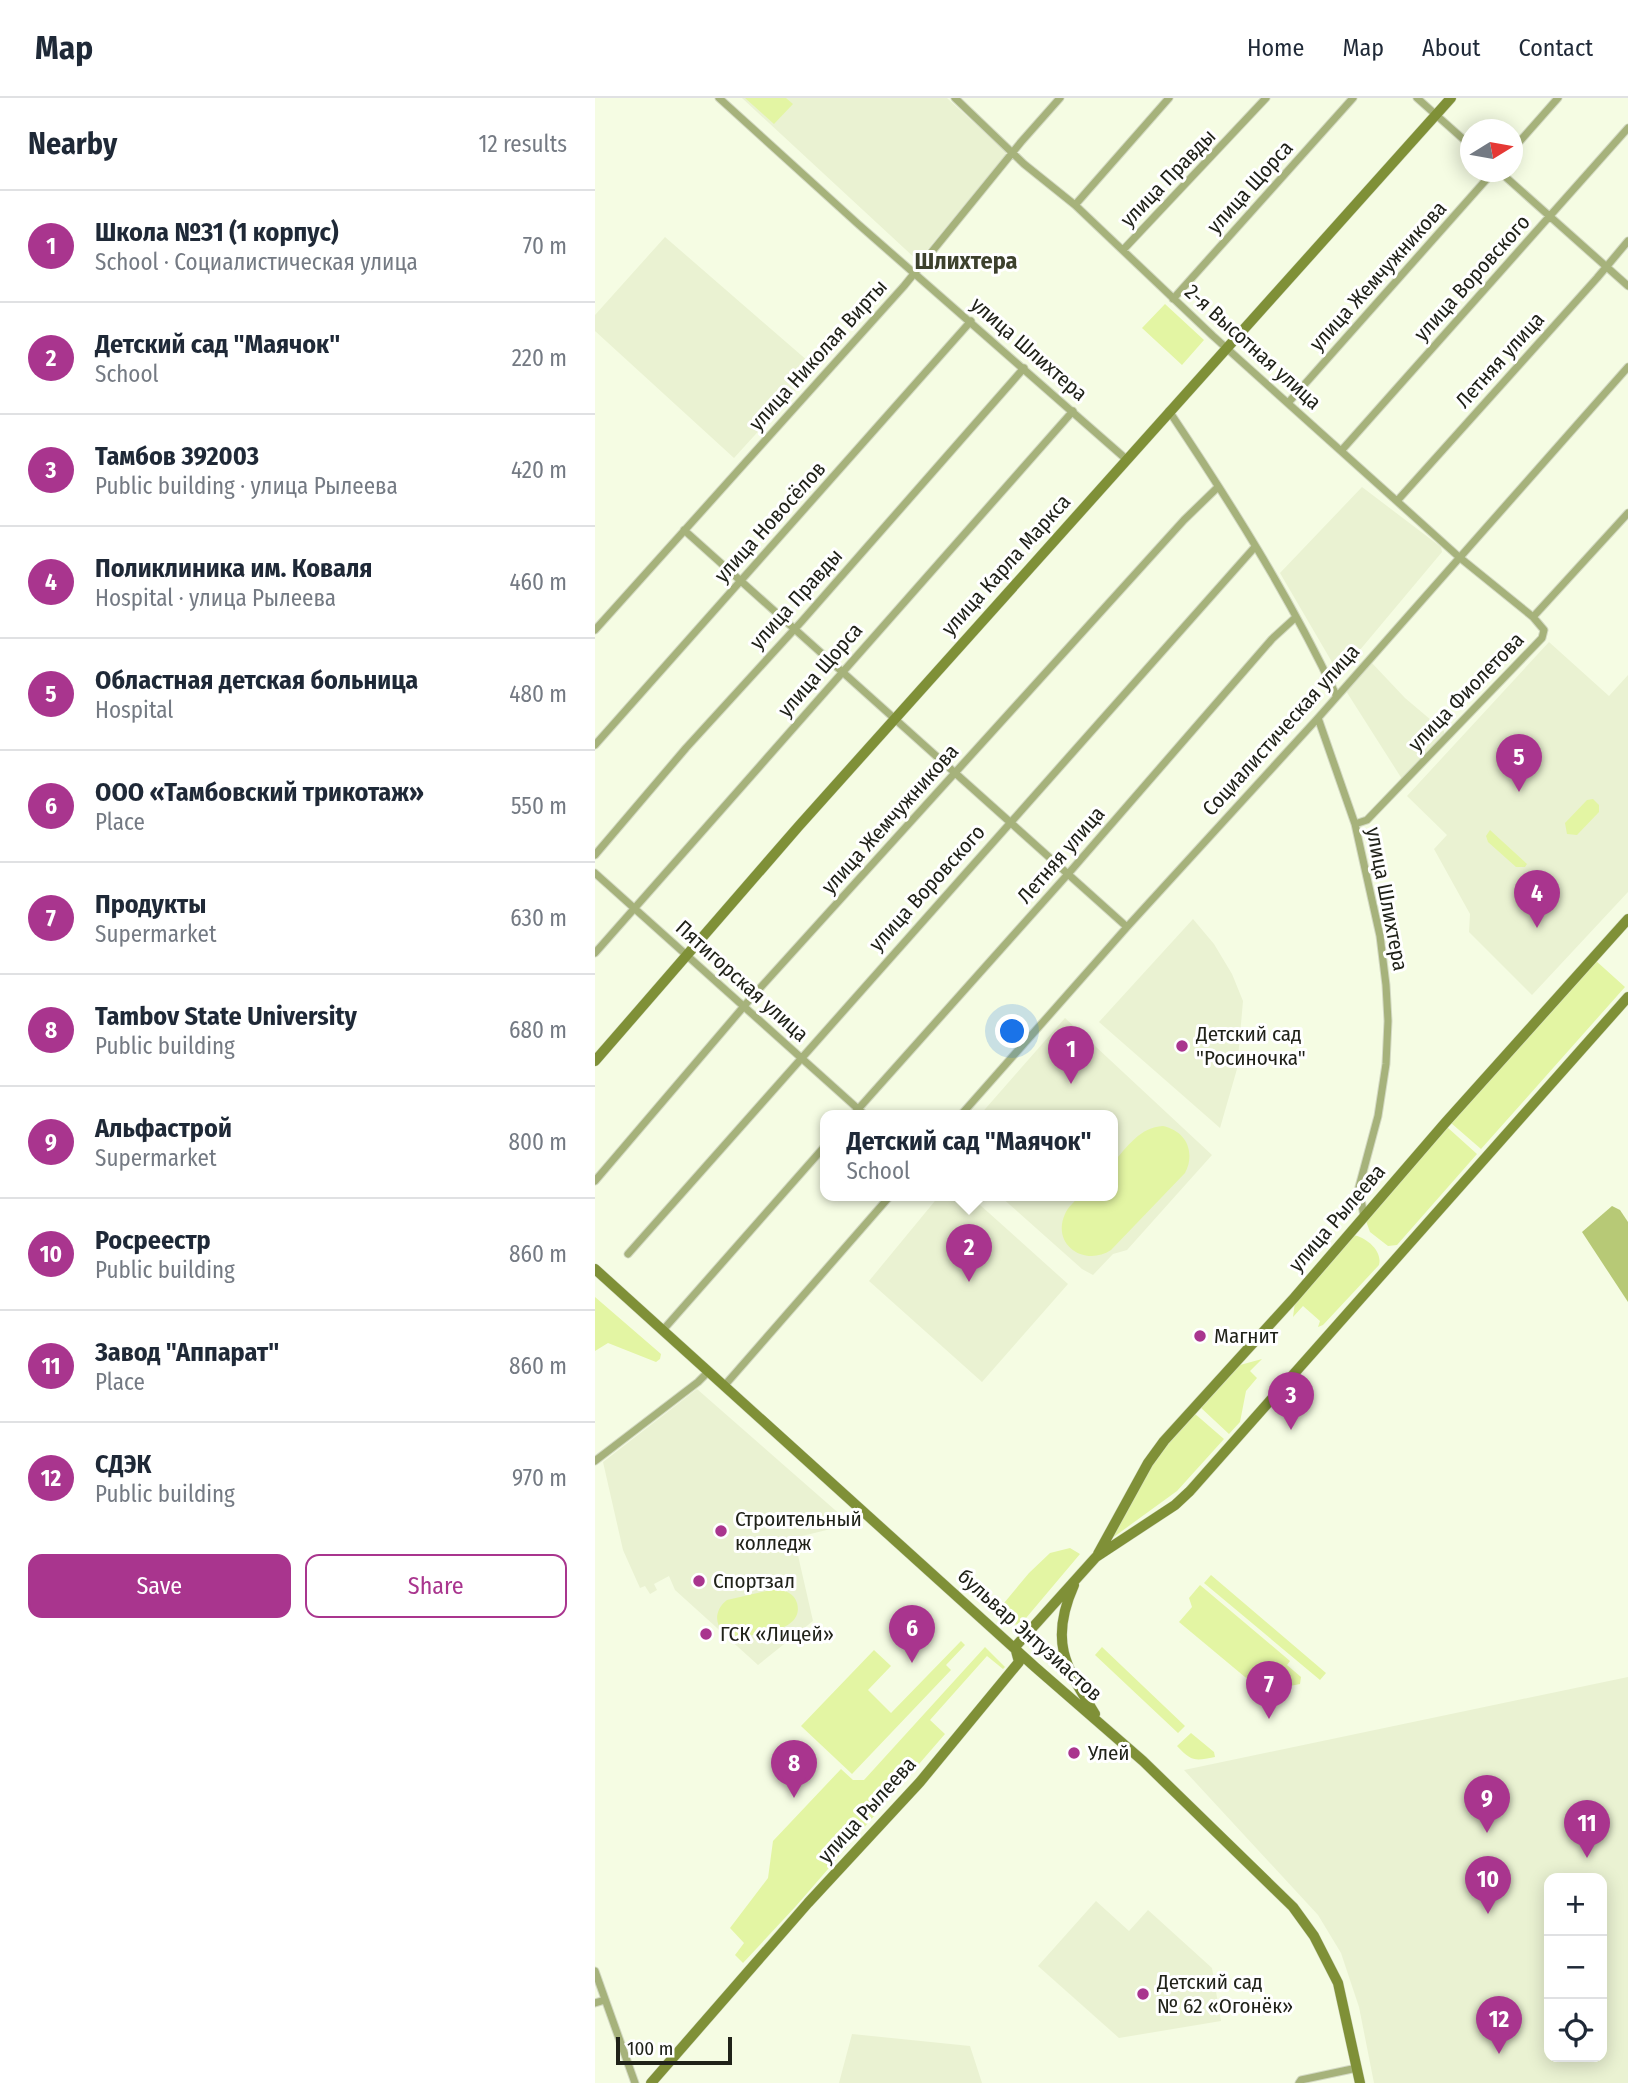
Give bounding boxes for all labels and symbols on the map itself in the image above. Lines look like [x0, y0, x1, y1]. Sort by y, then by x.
north arrow [1460, 119, 1523, 182]
street label: улица Правды [1115, 123, 1221, 233]
street label: улица Щорса [1201, 135, 1299, 239]
street label: улица Жемчужникова [1304, 196, 1452, 356]
street label: улица Воровского [1408, 209, 1536, 347]
district label: Шлихтера [915, 247, 1017, 275]
street label: улица Николая Вирты [743, 274, 893, 436]
street label: 2-я Высотная улица [1179, 279, 1327, 415]
street label: улица Шлихтера [965, 291, 1093, 407]
street label: Летняя улица [1450, 307, 1550, 413]
street label: улица Новосёлов [709, 456, 831, 588]
street label: улица Карла Маркса [936, 489, 1076, 641]
street label: улица Правды [744, 543, 848, 655]
street label: улица Щорса [772, 618, 868, 722]
street label: улица Фиолетова [1403, 627, 1529, 757]
street label: Социалистическая улица [1197, 639, 1365, 821]
pin: 5 [1496, 734, 1542, 792]
street label: улица Жемчужникова [816, 739, 964, 899]
street label: Летняя улица [1012, 801, 1110, 909]
street label: улица Воровского [863, 819, 991, 957]
street label: улица Шлихтера [1360, 825, 1414, 973]
pin: 4 [1514, 870, 1560, 928]
street label: Пятигорская улица [670, 915, 814, 1047]
your location [995, 1014, 1029, 1048]
place label: Детский сад "Росиночка" [1195, 1021, 1306, 1071]
pin: 1 [1048, 1026, 1094, 1084]
marker: Детский сад "Росиночка" [1174, 1038, 1190, 1054]
street label: улица Рылеева [1283, 1159, 1391, 1277]
pin: 2 [946, 1224, 992, 1282]
place label: Магнит [1214, 1323, 1279, 1349]
marker: Магнит [1192, 1328, 1208, 1344]
pin: 3 [1268, 1372, 1314, 1430]
place label: Строительный колледж [735, 1506, 862, 1556]
marker: Строительный колледж [713, 1523, 729, 1539]
street label: бульвар Энтузиастов [952, 1563, 1108, 1707]
place label: Спортзал [713, 1568, 795, 1594]
marker: Спортзал [691, 1573, 707, 1589]
pin: 6 [889, 1605, 935, 1663]
place label: ГСК «Лицей» [720, 1621, 834, 1647]
marker: ГСК «Лицей» [698, 1626, 714, 1642]
pin: 7 [1246, 1661, 1292, 1719]
pin: 8 [771, 1740, 817, 1798]
place label: Улей [1087, 1740, 1130, 1766]
marker: Улей [1066, 1745, 1082, 1761]
street label: улица Рылеева [812, 1751, 922, 1869]
pin: 9 [1464, 1775, 1510, 1833]
pin: 11 [1564, 1800, 1610, 1858]
pin: 10 [1465, 1856, 1511, 1914]
place label: Детский сад № 62 «Огонёк» [1156, 1969, 1293, 2019]
marker: Детский сад № 62 «Огонёк» [1135, 1986, 1151, 2002]
pin: 12 [1476, 1996, 1522, 2054]
scale bar [616, 2034, 731, 2066]

